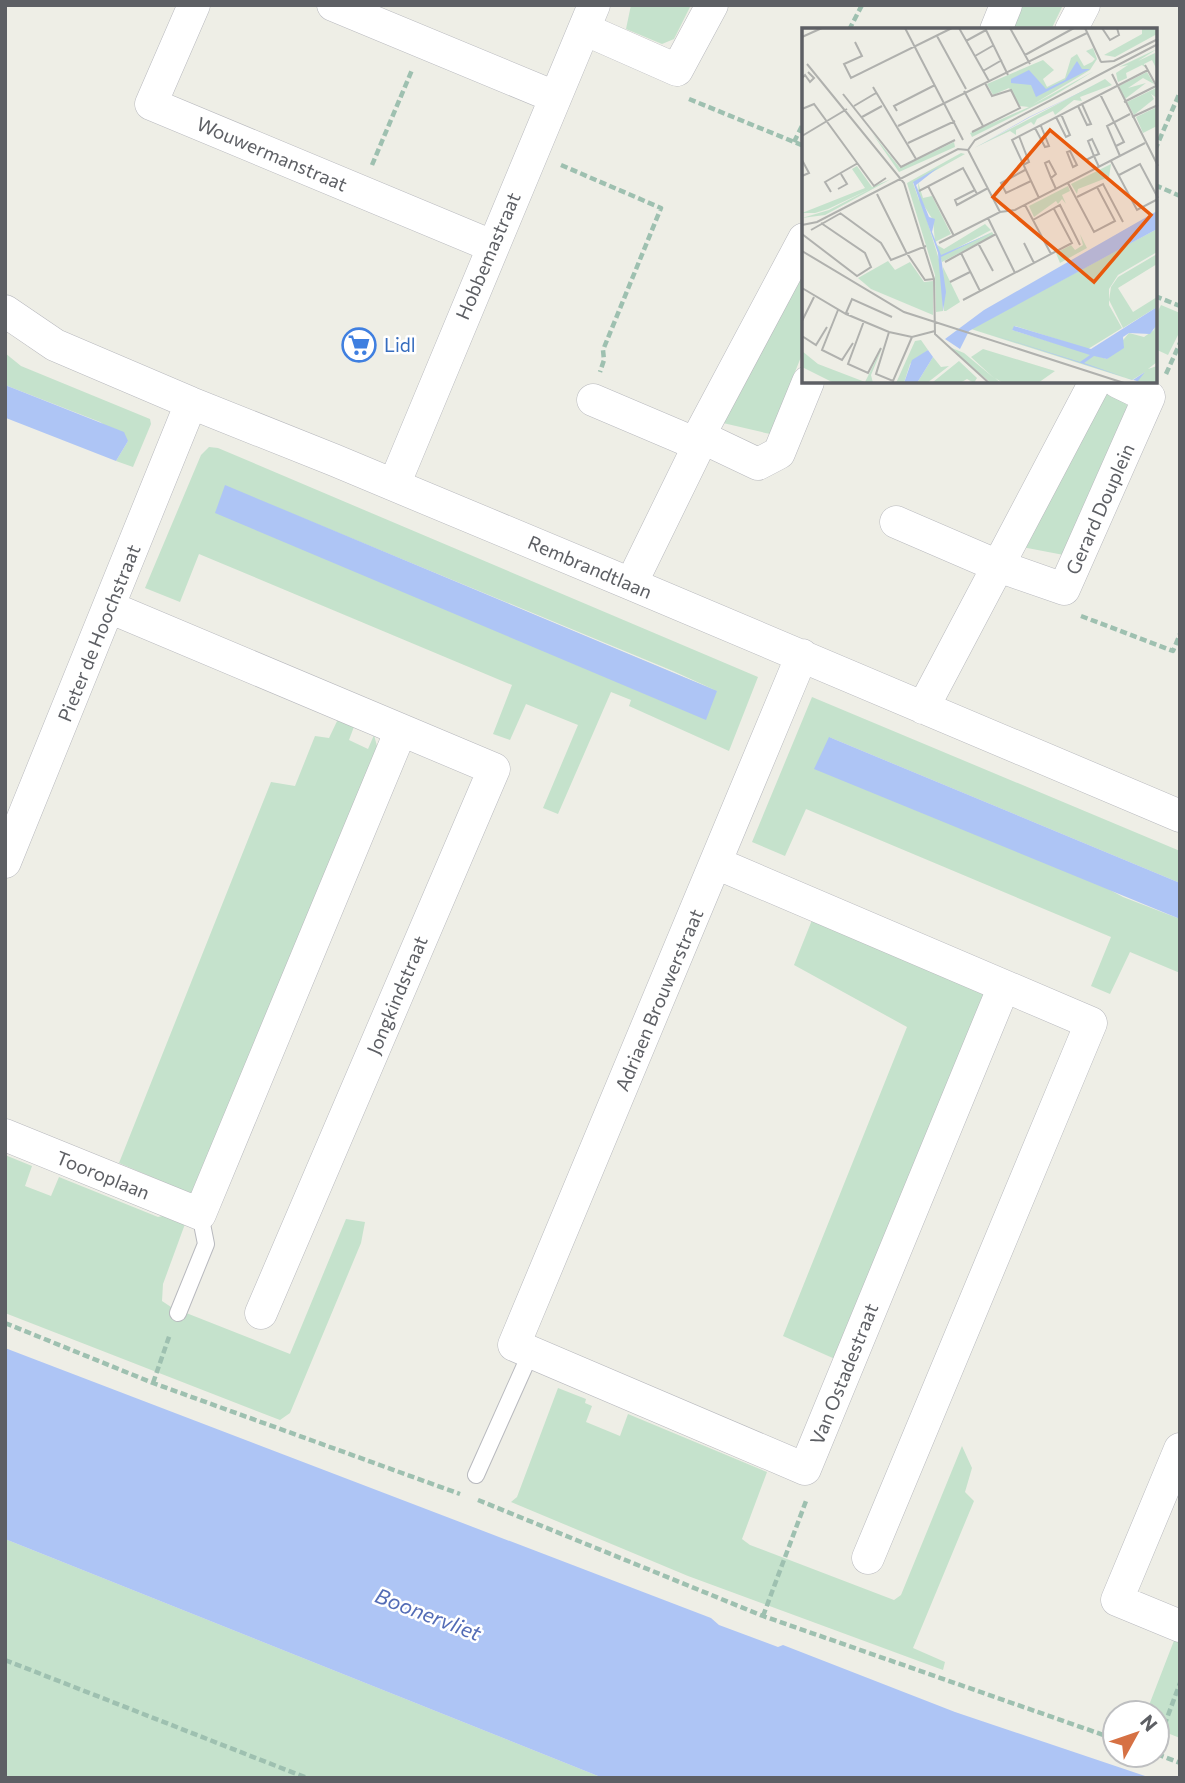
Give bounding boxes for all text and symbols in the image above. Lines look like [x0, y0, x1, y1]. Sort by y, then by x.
inset map [802, 28, 1157, 383]
street label: Wouwermanstraat [193, 111, 351, 196]
street label: Hobbemastraat [450, 189, 525, 323]
supermarket icon: Lidl [340, 326, 378, 364]
place label: Lidl [384, 333, 416, 356]
street label: Gerard Douplein [1060, 440, 1139, 578]
street label: Rembrandtlaan [525, 530, 656, 603]
street label: Pieter de Hoochstraat [52, 541, 145, 725]
street label: Adriaen Brouwerstraat [610, 905, 707, 1094]
street label: Jongkindstraat [361, 932, 432, 1058]
street label: Tooroplaan [53, 1145, 153, 1204]
street label: Van Ostadestraat [805, 1299, 883, 1448]
water label: Boonervliet [372, 1582, 485, 1645]
north arrow [1101, 1699, 1171, 1769]
text: N [1136, 1710, 1163, 1736]

